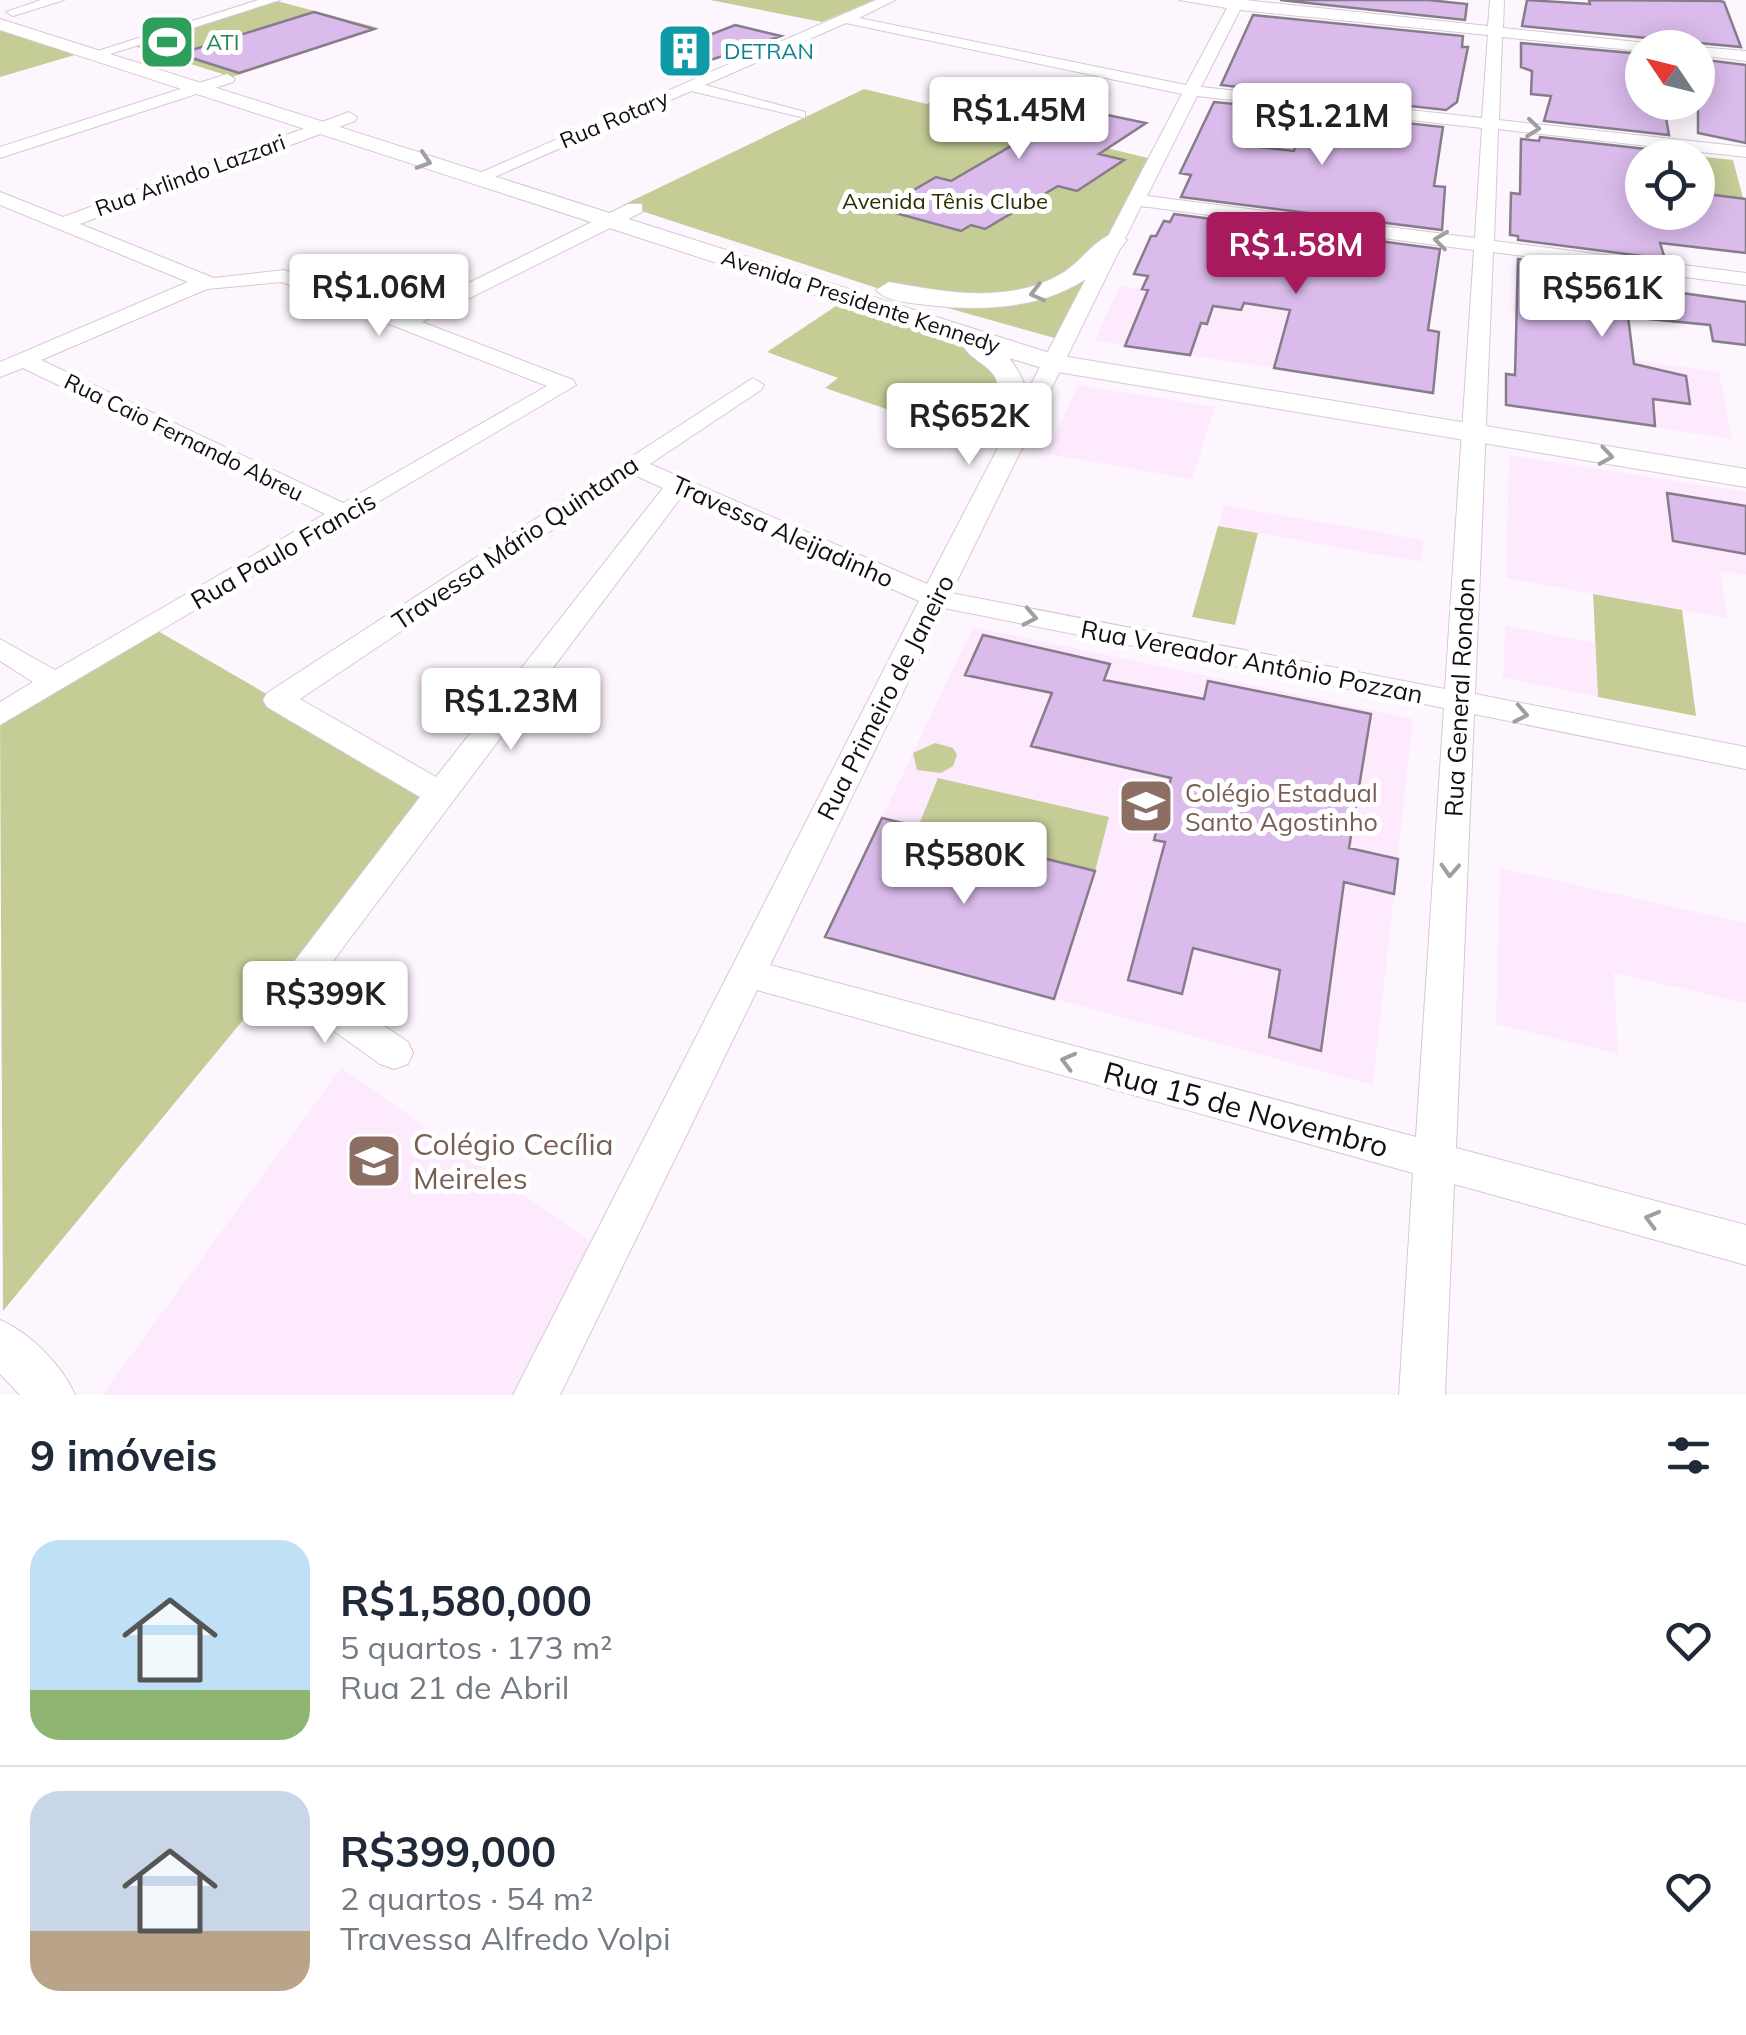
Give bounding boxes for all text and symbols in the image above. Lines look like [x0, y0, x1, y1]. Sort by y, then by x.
sports icon: ATI [137, 12, 197, 72]
building icon: DETRAN [655, 21, 715, 81]
place label: ATI [206, 28, 239, 56]
north arrow [1625, 30, 1715, 120]
map controls [1625, 30, 1715, 230]
place label: DETRAN [724, 37, 814, 65]
pin: R$1.45M [927, 77, 1111, 162]
street label: Rua Rotary [555, 83, 673, 154]
pin: R$1.21M [1230, 83, 1414, 168]
text: R$1.45M [951, 89, 1087, 129]
text: R$1.21M [1254, 95, 1390, 135]
one-way arrow [1525, 117, 1541, 138]
street label: Rua Arlindo Lazzari [91, 128, 289, 222]
button: locate [1625, 140, 1715, 230]
one-way arrow [415, 149, 432, 169]
park label: Avenida Tênis Clube [842, 187, 1048, 215]
pin: R$1.58M [1204, 212, 1388, 297]
text: R$1.58M [1228, 224, 1364, 264]
one-way arrow [1433, 230, 1449, 251]
street label: Avenida Presidente Kennedy [718, 243, 1004, 359]
pin: R$1.06M [287, 254, 471, 339]
pin: R$561K [1521, 255, 1683, 340]
text: R$1.06M [311, 266, 447, 306]
text: R$561K [1542, 267, 1662, 307]
one-way arrow [1029, 281, 1046, 302]
street label: Rua Caio Fernando Abreu [60, 367, 308, 507]
pin: R$652K [888, 383, 1050, 468]
text: R$652K [909, 395, 1029, 435]
one-way arrow [1598, 445, 1614, 466]
street label: Travessa Mário Quintana [386, 448, 644, 636]
street label: Travessa Aleijadinho [667, 468, 899, 594]
street label: Rua Paulo Francis [185, 485, 381, 615]
street label: Rua Primeiro de Janeiro [810, 569, 960, 825]
street label: Rua General Rondon [1437, 577, 1481, 817]
one-way arrow [1021, 605, 1038, 626]
street label: Rua Vereador Antônio Pozzan [1078, 613, 1426, 709]
pin: R$1.23M [419, 668, 603, 753]
text: R$1.23M [443, 680, 579, 720]
one-way arrow [1512, 703, 1529, 724]
school or university icon: Colégio Estadual Santo Agostinho [1116, 776, 1176, 836]
place label: Colégio Estadual Santo Agostinho [1185, 777, 1378, 837]
pin: R$580K [883, 822, 1045, 907]
text: R$580K [904, 834, 1024, 874]
one-way arrow [1440, 862, 1461, 878]
pin: R$399K [244, 961, 406, 1046]
text: R$399K [265, 973, 385, 1013]
one-way arrow [1060, 1051, 1077, 1072]
street label: Rua 15 de Novembro [1099, 1053, 1393, 1165]
place label: Colégio Cecília Meireles [413, 1125, 614, 1197]
school or university icon: Colégio Cecília Meireles [344, 1131, 404, 1191]
one-way arrow [1644, 1210, 1661, 1231]
icon: filters [1661, 1428, 1716, 1483]
text: 9 imóveis [30, 1429, 217, 1482]
text: R$1,580,000 [340, 1574, 592, 1627]
icon: home [110, 1580, 230, 1700]
icon: heart [1661, 1613, 1716, 1668]
text: 5 quartos · 173 m² [340, 1627, 612, 1667]
text: Rua 21 de Abril [340, 1667, 569, 1707]
text: R$399,000 [340, 1825, 556, 1878]
icon: home [110, 1831, 230, 1951]
icon: heart [1661, 1864, 1716, 1919]
text: 2 quartos · 54 m² [340, 1878, 593, 1918]
text: Travessa Alfredo Volpi [340, 1918, 671, 1958]

